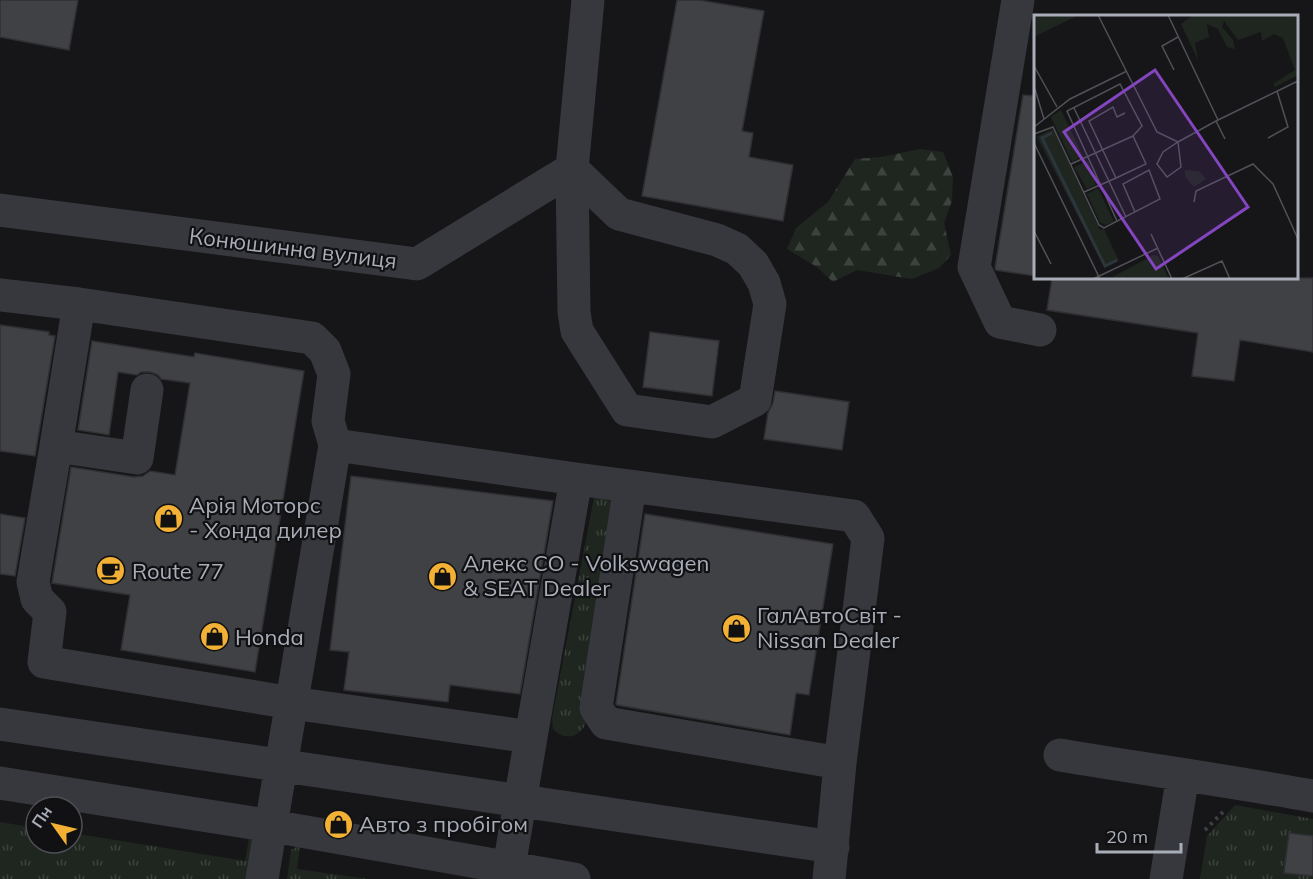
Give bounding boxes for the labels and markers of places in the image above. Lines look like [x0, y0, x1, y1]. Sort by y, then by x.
place label: Арія Моторс - Хонда дилер [189, 491, 342, 544]
shop icon: Арія Моторс - Хонда дилер [152, 502, 184, 534]
place label: Алекс CO - Volkswagen & SEAT Dealer [463, 549, 709, 602]
cafe icon: Route 77 [95, 555, 127, 587]
place label: Route 77 [132, 557, 224, 585]
shop icon: Алекс CO - Volkswagen & SEAT Dealer [426, 560, 458, 592]
place label: ГалАвтоСвіт - Nissan Dealer [757, 601, 902, 654]
shop icon: ГалАвтоСвіт - Nissan Dealer [720, 612, 752, 644]
shop icon: Honda [198, 621, 230, 653]
place label: Honda [235, 623, 304, 651]
shop icon: Авто з пробігом [322, 808, 354, 840]
place label: Авто з пробігом [359, 810, 528, 838]

